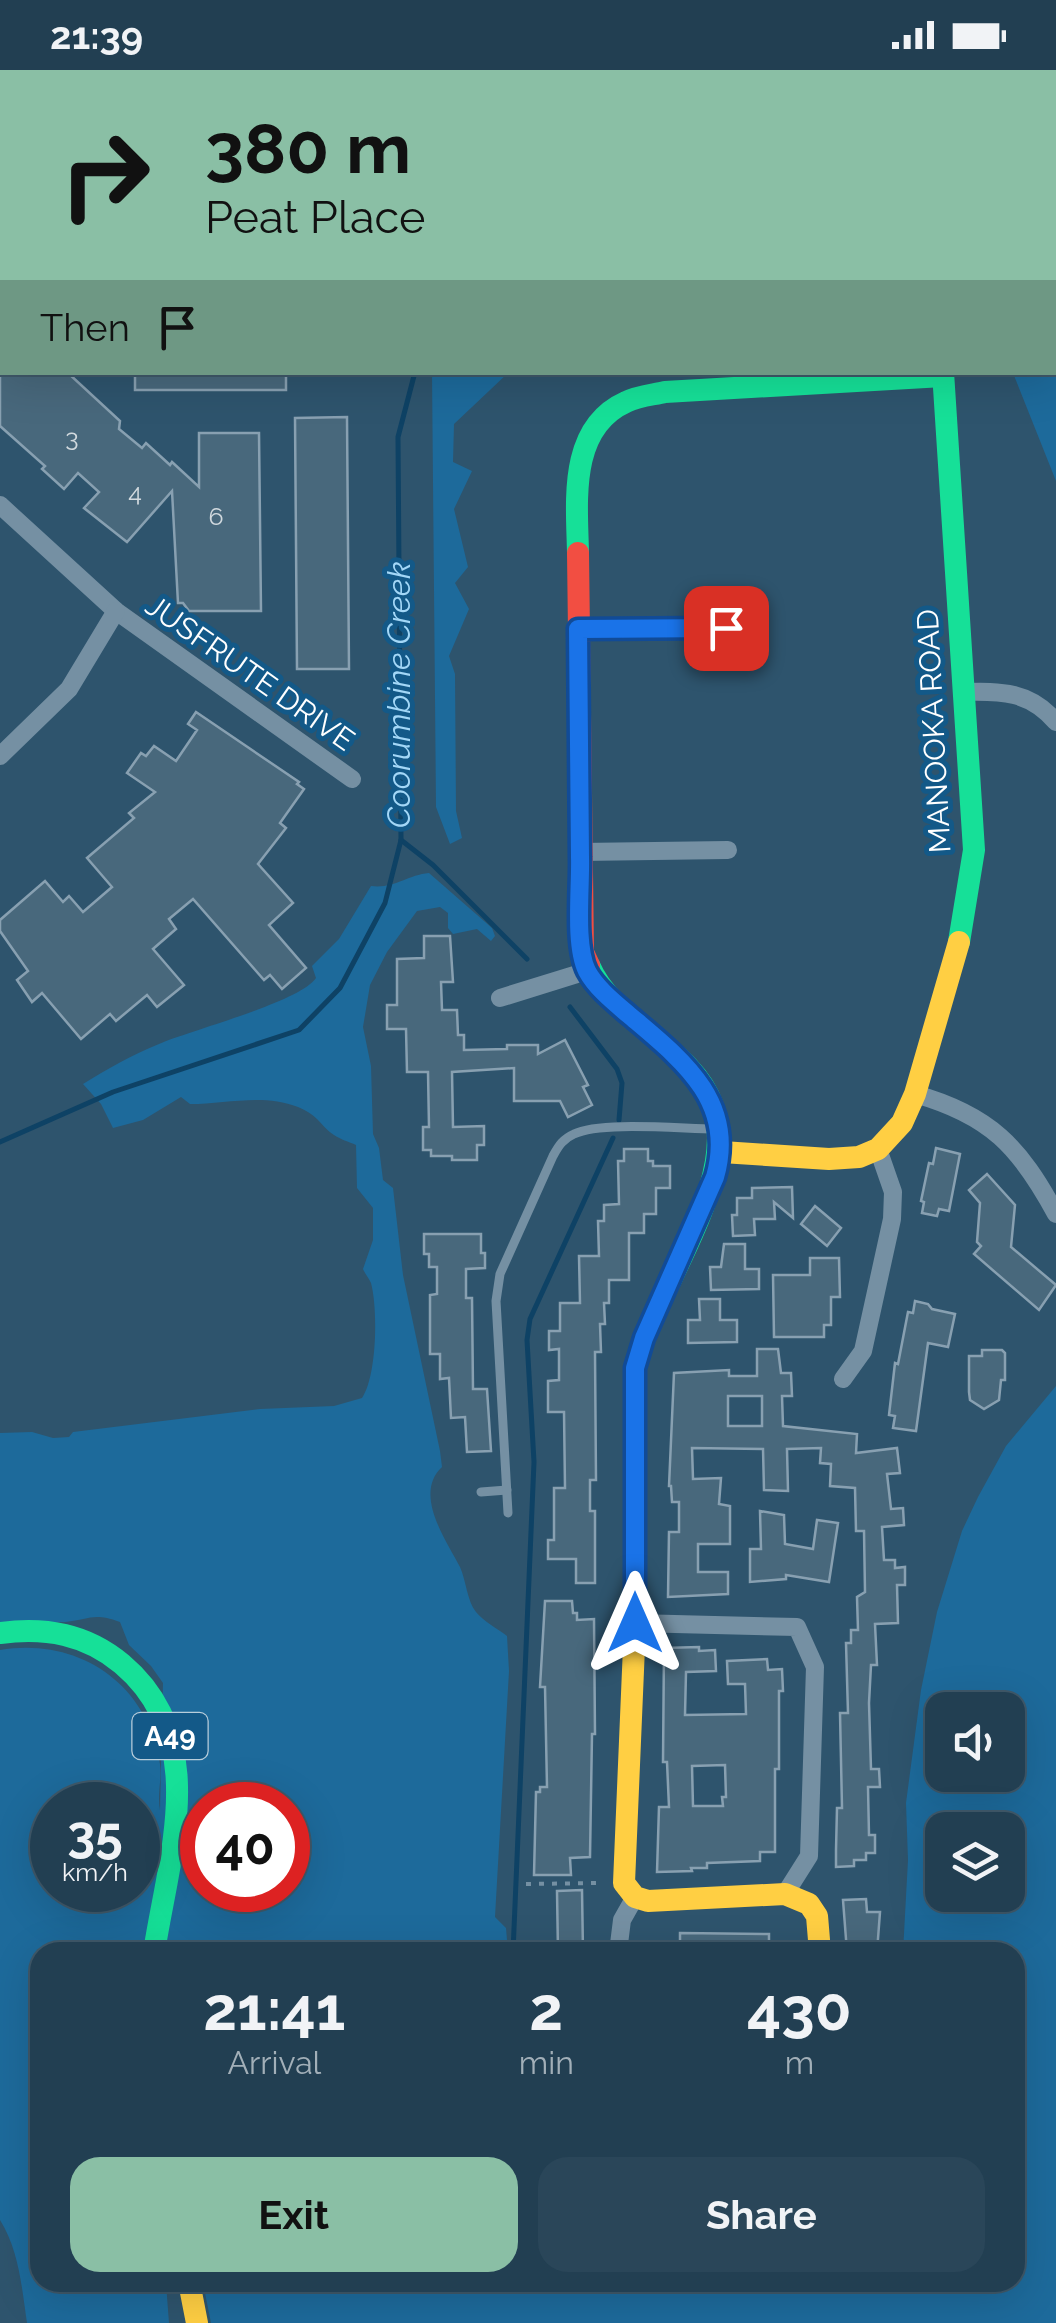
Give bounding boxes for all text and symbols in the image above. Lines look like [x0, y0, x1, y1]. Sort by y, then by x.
text: 21:39 [50, 13, 143, 58]
text: 380 m [205, 107, 411, 189]
icon: right [40, 110, 170, 240]
text: Peat Place [205, 191, 426, 244]
icon: arrive [150, 300, 205, 355]
text: Then [40, 305, 130, 350]
house number: 3 [65, 422, 79, 452]
house number: 4 [128, 477, 142, 507]
house number: 6 [208, 501, 224, 531]
water label: Coorumbine Creek [380, 562, 417, 828]
pin [684, 586, 769, 671]
street label: JUSFRUTE DRIVE [139, 588, 361, 758]
icon: arrive [699, 601, 754, 656]
street label: MANOOKA ROAD [910, 608, 957, 854]
position arrow [583, 1571, 687, 1675]
map controls [925, 1692, 1025, 1912]
button: sound [925, 1692, 1025, 1792]
road number: A49 [132, 1713, 208, 1759]
speed limit sign: 40 [180, 1782, 310, 1912]
text: 35 [67, 1805, 123, 1864]
button: layers [925, 1812, 1025, 1912]
text: km/h [62, 1857, 128, 1887]
text: 21:41 [203, 1974, 345, 2044]
text: 2 [529, 1974, 563, 2044]
text: 430 [747, 1974, 852, 2044]
text: Arrival [227, 2044, 321, 2081]
text: min [519, 2044, 574, 2081]
text: m [785, 2044, 814, 2081]
button: Exit [70, 2157, 518, 2272]
button: Share [538, 2157, 985, 2272]

